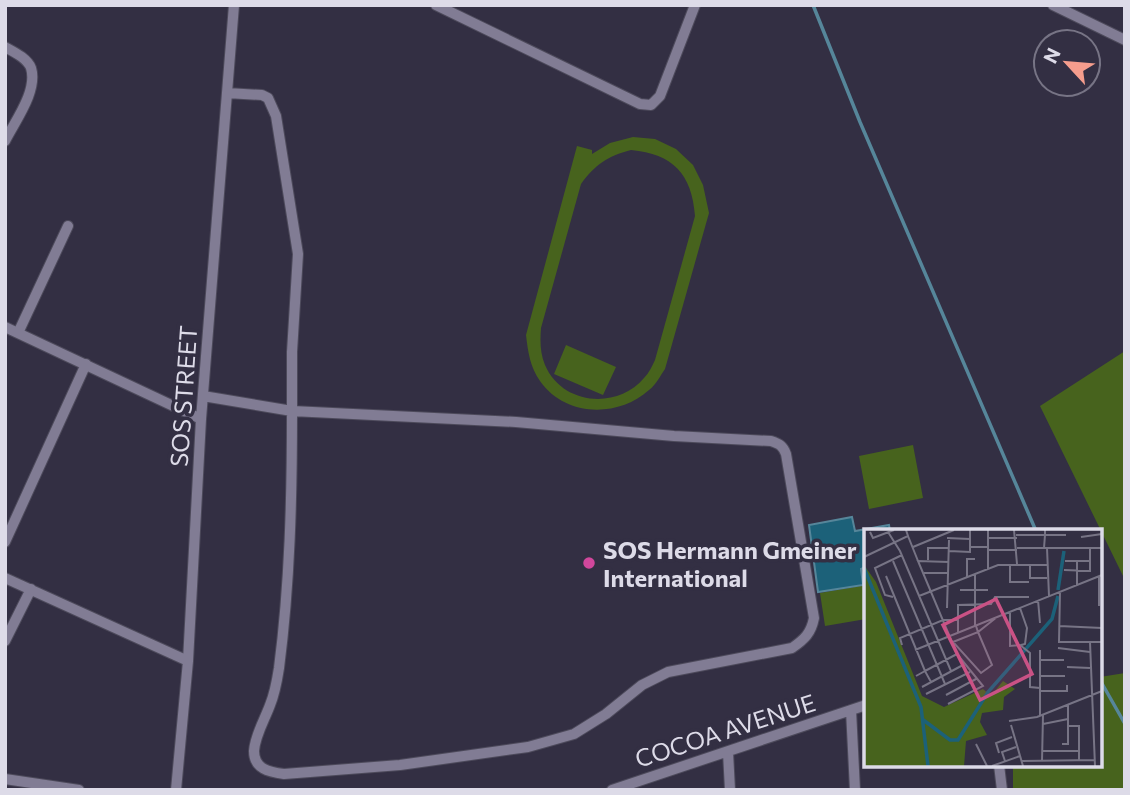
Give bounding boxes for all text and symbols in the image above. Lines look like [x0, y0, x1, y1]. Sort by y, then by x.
north arrow [1032, 28, 1102, 98]
text: N [1038, 44, 1065, 67]
street label: SOS STREET [164, 324, 202, 468]
inset map [864, 529, 1102, 767]
place label: SOS Hermann Gmeiner International [603, 535, 857, 592]
marker: SOS Hermann Gmeiner International [581, 555, 597, 571]
street label: COCOA AVENUE [631, 687, 819, 773]

